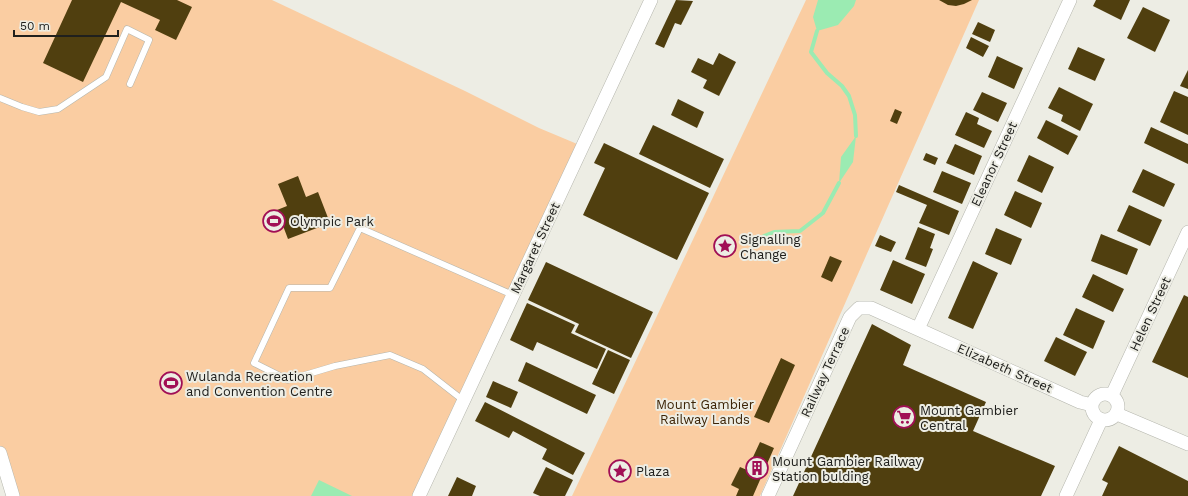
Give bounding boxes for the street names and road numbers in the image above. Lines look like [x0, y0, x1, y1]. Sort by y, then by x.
street label: Eleanor Street [968, 119, 1020, 209]
street label: Margaret Street [507, 199, 563, 296]
street label: Helen Street [1126, 274, 1174, 353]
street label: Railway Terrace [798, 324, 852, 420]
street label: Elizabeth Street [955, 340, 1055, 396]

